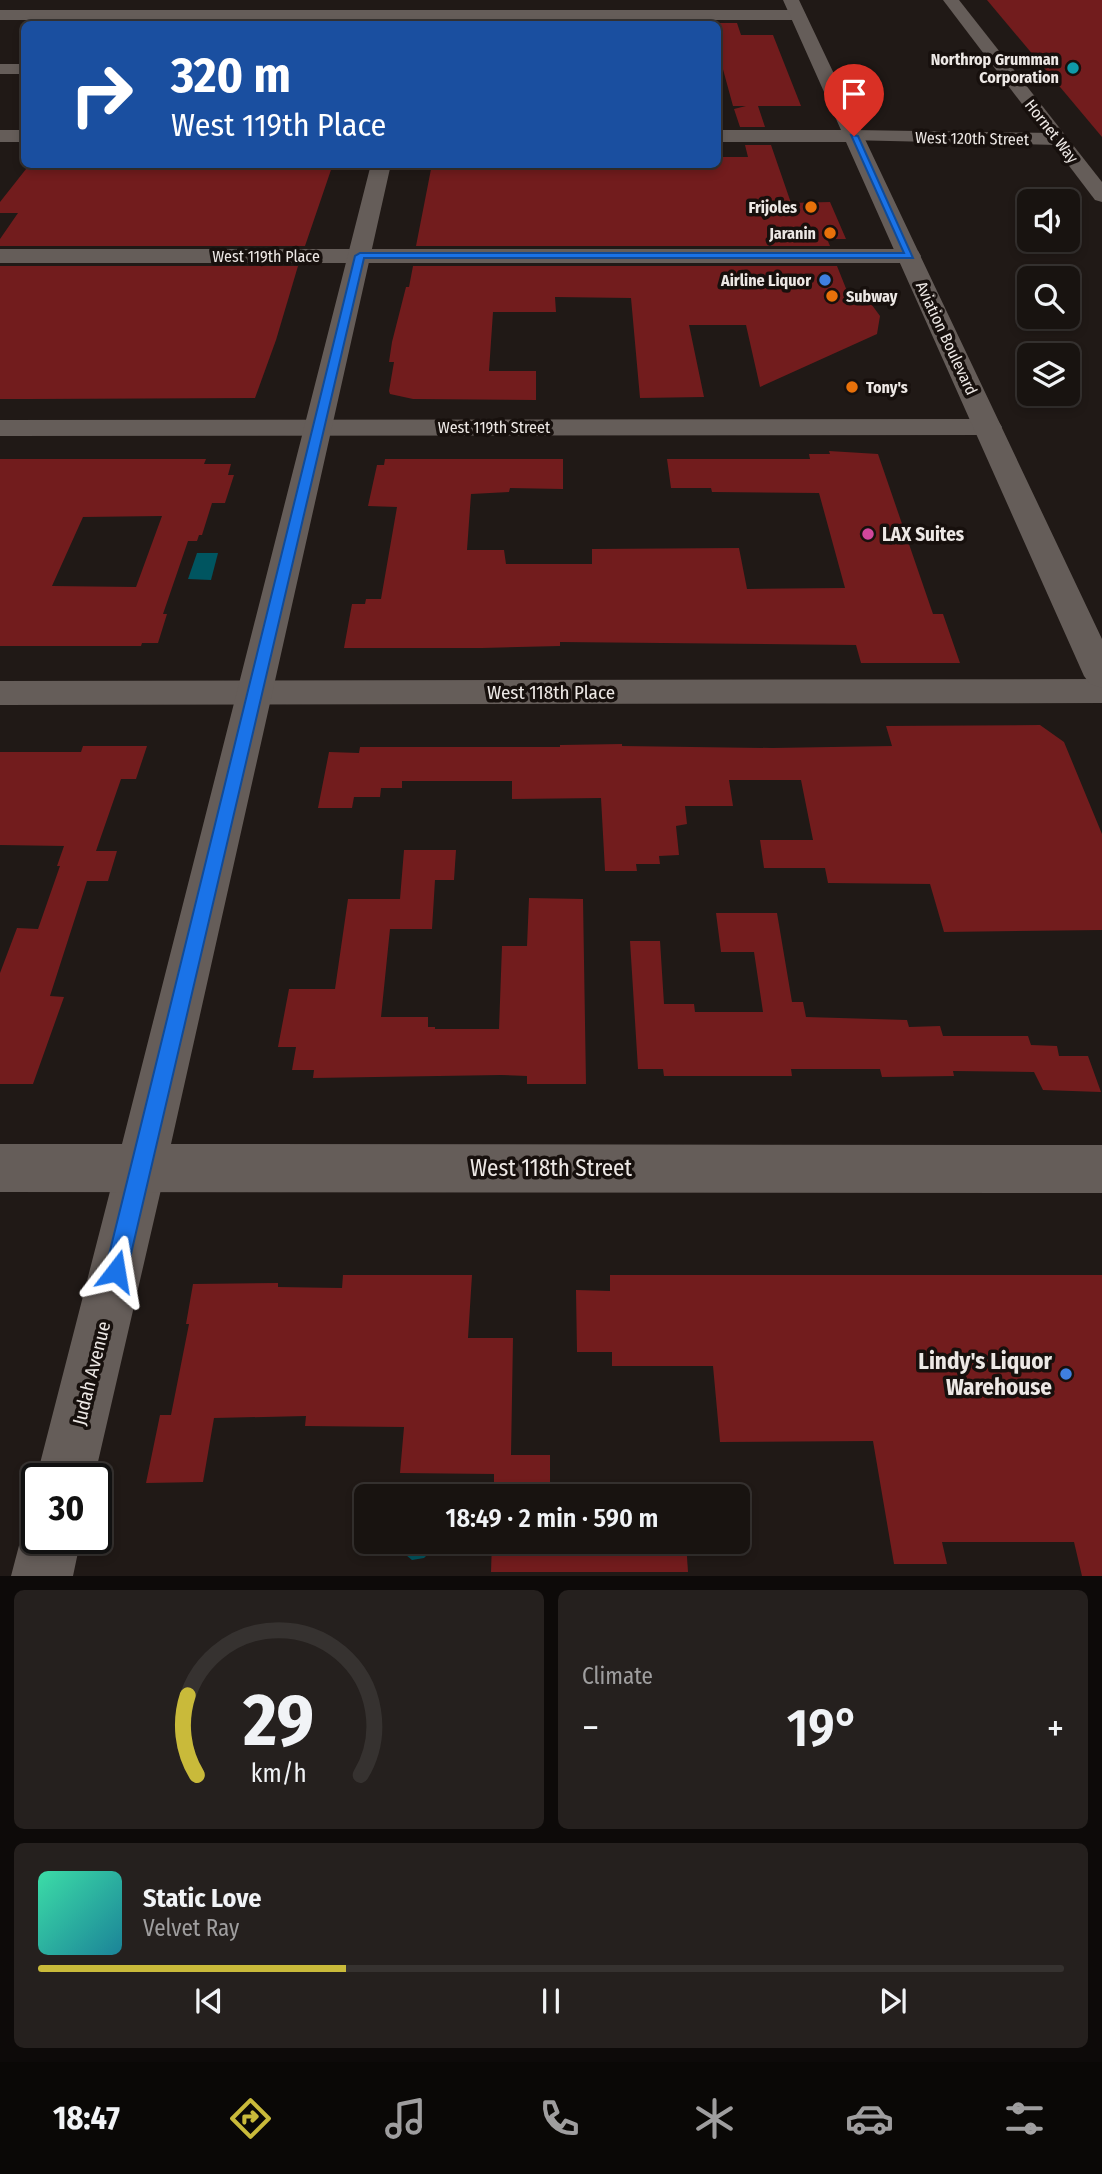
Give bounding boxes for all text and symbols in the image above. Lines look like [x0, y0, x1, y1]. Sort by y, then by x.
text: 320 m [171, 46, 291, 105]
icon: right [56, 49, 147, 140]
place label: Northrop Grumman Corporation [931, 50, 1059, 87]
marker: Northrop Grumman Corporation [1065, 60, 1081, 76]
pin [824, 64, 884, 136]
icon: arrive [835, 75, 873, 113]
street label: Hornet Way [1021, 96, 1083, 167]
text: West 119th Place [171, 106, 386, 144]
street label: West 120th Street [915, 128, 1030, 149]
map controls [1017, 189, 1080, 406]
button: sound [1017, 189, 1080, 252]
place label: Frijoles [748, 198, 797, 217]
marker: Frijoles [803, 199, 819, 215]
place label: Jaranin [768, 224, 816, 243]
marker: Jaranin [822, 225, 838, 241]
street label: West 119th Place [212, 247, 320, 266]
button: search [1017, 266, 1080, 329]
place label: Airline Liquor [720, 271, 811, 290]
marker: Airline Liquor [817, 272, 833, 288]
street label: Aviation Boulevard [912, 278, 981, 398]
place label: Subway [846, 287, 898, 306]
marker: Subway [824, 288, 840, 304]
button: layers [1017, 343, 1080, 406]
place label: Tony's [866, 378, 908, 397]
marker: Tony's [844, 379, 860, 395]
street label: West 119th Street [438, 418, 551, 437]
place label: LAX Suites [882, 523, 965, 546]
marker: LAX Suites [860, 526, 876, 542]
street label: West 118th Place [487, 681, 615, 704]
street label: West 118th Street [470, 1154, 632, 1182]
position arrow [79, 1234, 153, 1308]
street label: Judah Avenue [67, 1319, 115, 1427]
place label: Lindy's Liquor Warehouse [918, 1347, 1053, 1401]
marker: Lindy's Liquor Warehouse [1058, 1366, 1074, 1382]
speed limit sign: 30 [21, 1463, 112, 1554]
text: 18:49 · 2 min · 590 m [446, 1503, 658, 1534]
text: Climate [582, 1662, 653, 1690]
text: 29 [243, 1678, 314, 1765]
text: 19° [787, 1697, 859, 1760]
text: − [582, 1705, 599, 1751]
text: + [1047, 1705, 1064, 1751]
text: km/h [251, 1759, 307, 1789]
text: Static Love [143, 1883, 261, 1914]
text: Velvet Ray [143, 1914, 239, 1942]
icon: previous [190, 1982, 228, 2020]
icon: pause [532, 1982, 570, 2020]
icon: next [874, 1982, 912, 2020]
icon: directions [226, 2094, 275, 2143]
icon: music [381, 2094, 430, 2143]
icon: phone [535, 2094, 584, 2143]
icon: climate [690, 2094, 739, 2143]
icon: car [845, 2094, 894, 2143]
icon: filters [1000, 2094, 1049, 2143]
text: 18:47 [53, 2099, 120, 2137]

